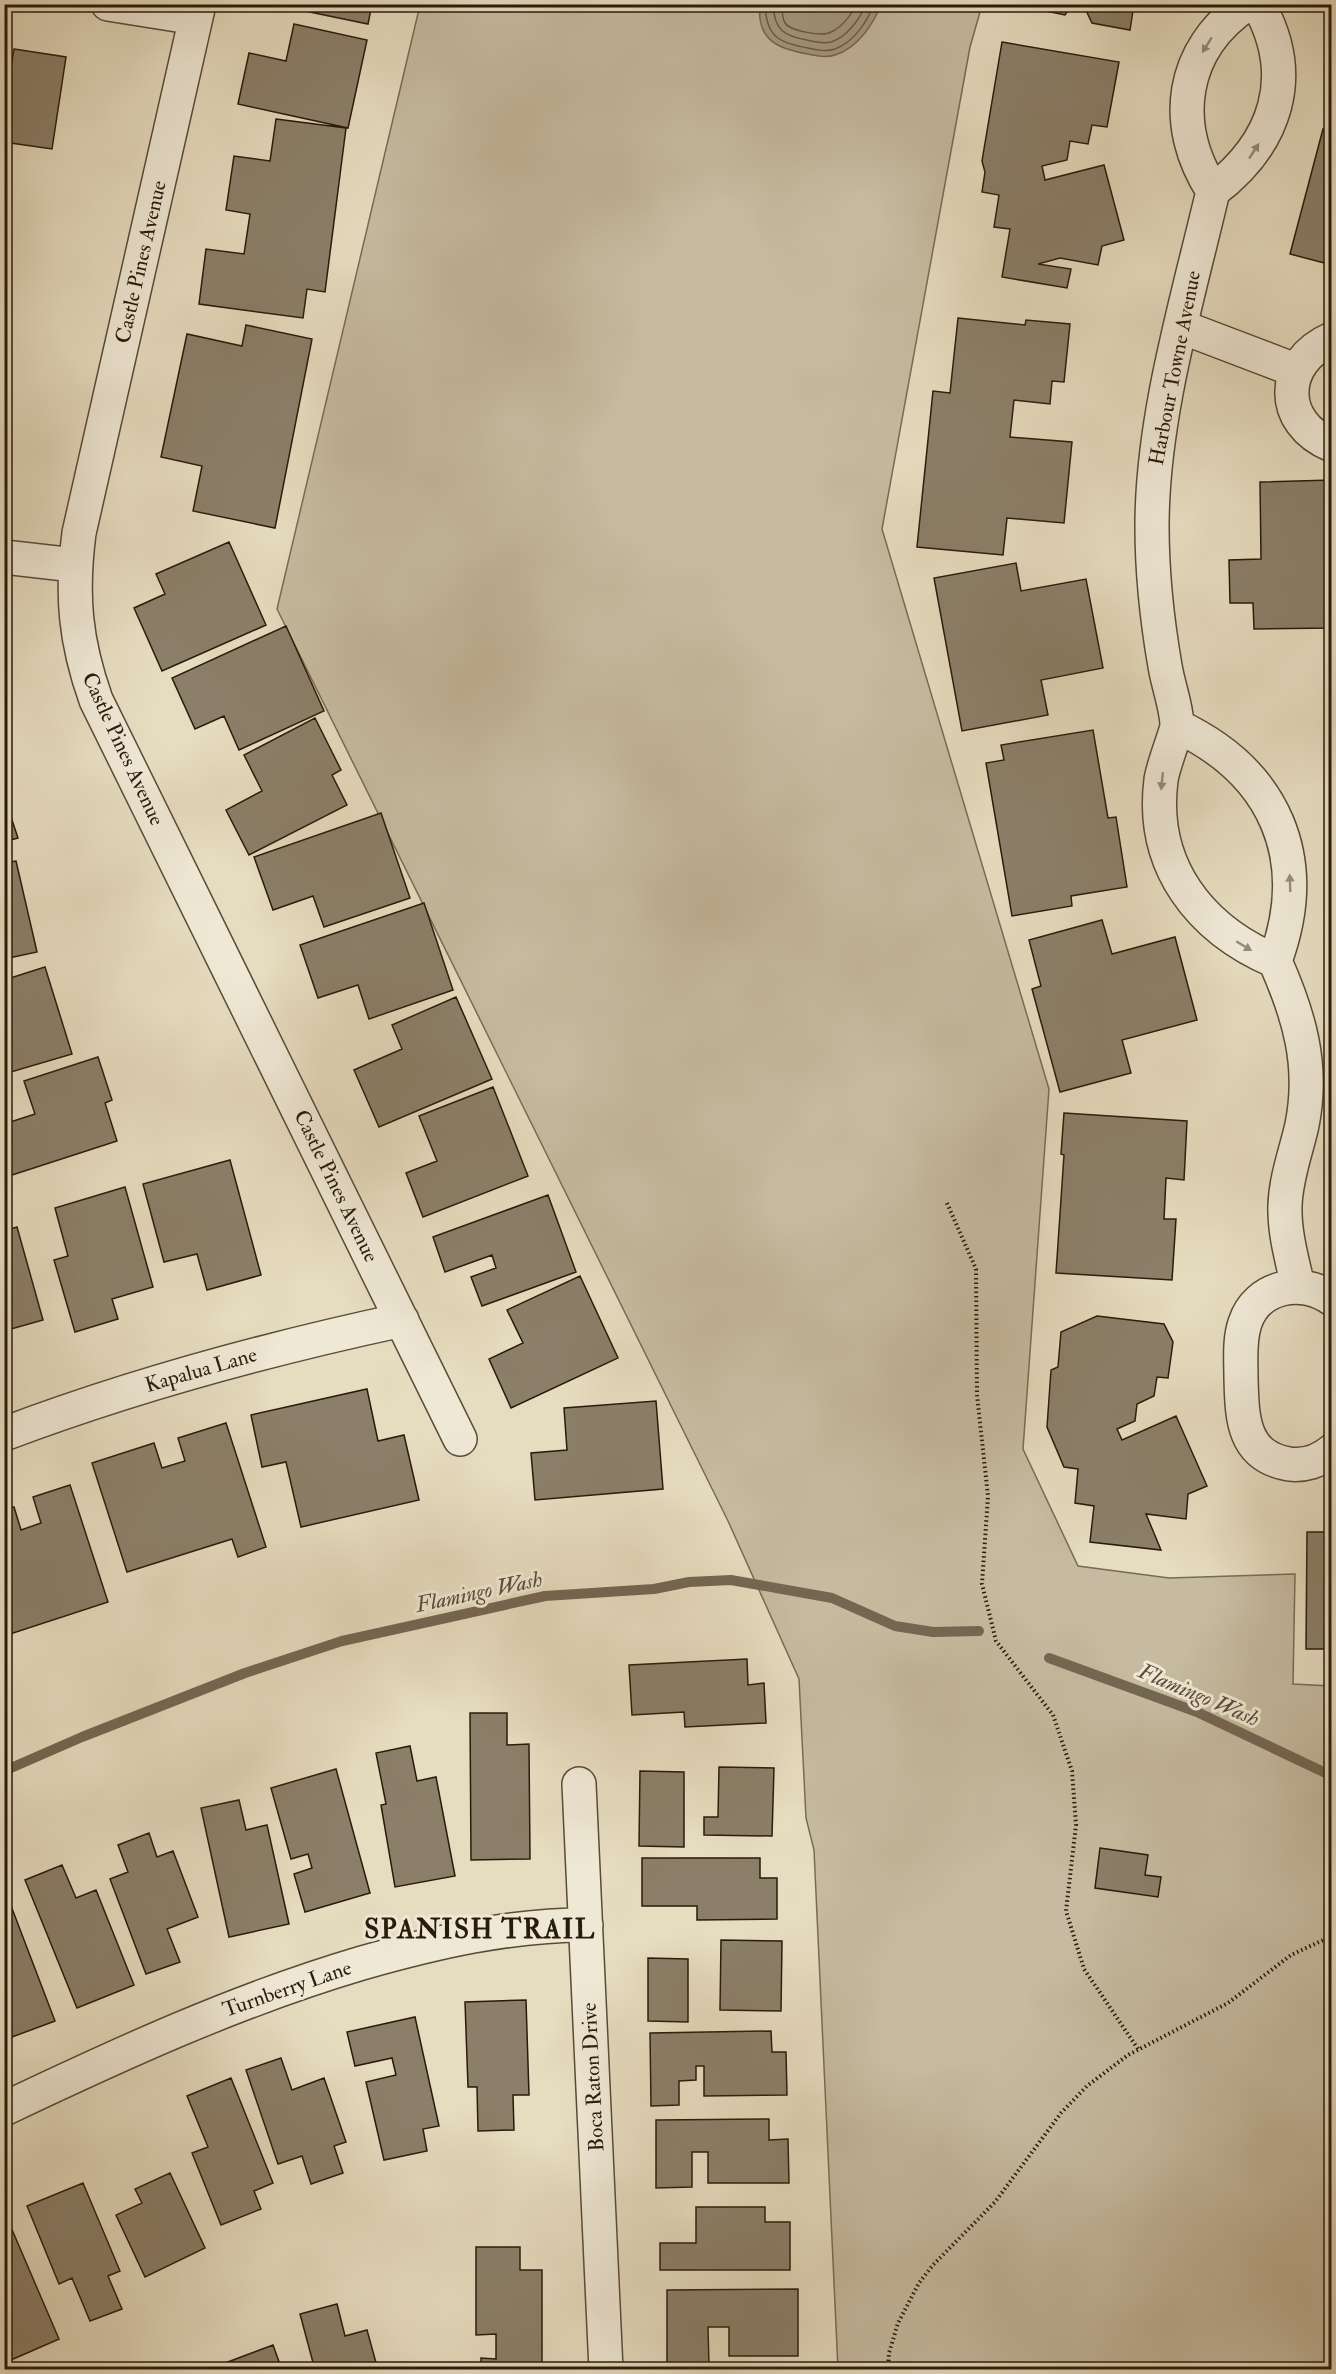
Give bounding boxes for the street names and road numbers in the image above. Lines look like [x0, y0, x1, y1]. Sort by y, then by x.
street label: Castle Pines Avenue [109, 178, 173, 346]
street label: Harbour Towne Avenue [1143, 268, 1207, 468]
street label: Castle Pines Avenue [76, 668, 170, 830]
street label: Castle Pines Avenue [287, 1105, 385, 1267]
street label: Kapalua Lane [142, 1341, 260, 1399]
street label: Turnberry Lane [219, 1954, 355, 2024]
street label: Boca Raton Drive [576, 2002, 610, 2152]

